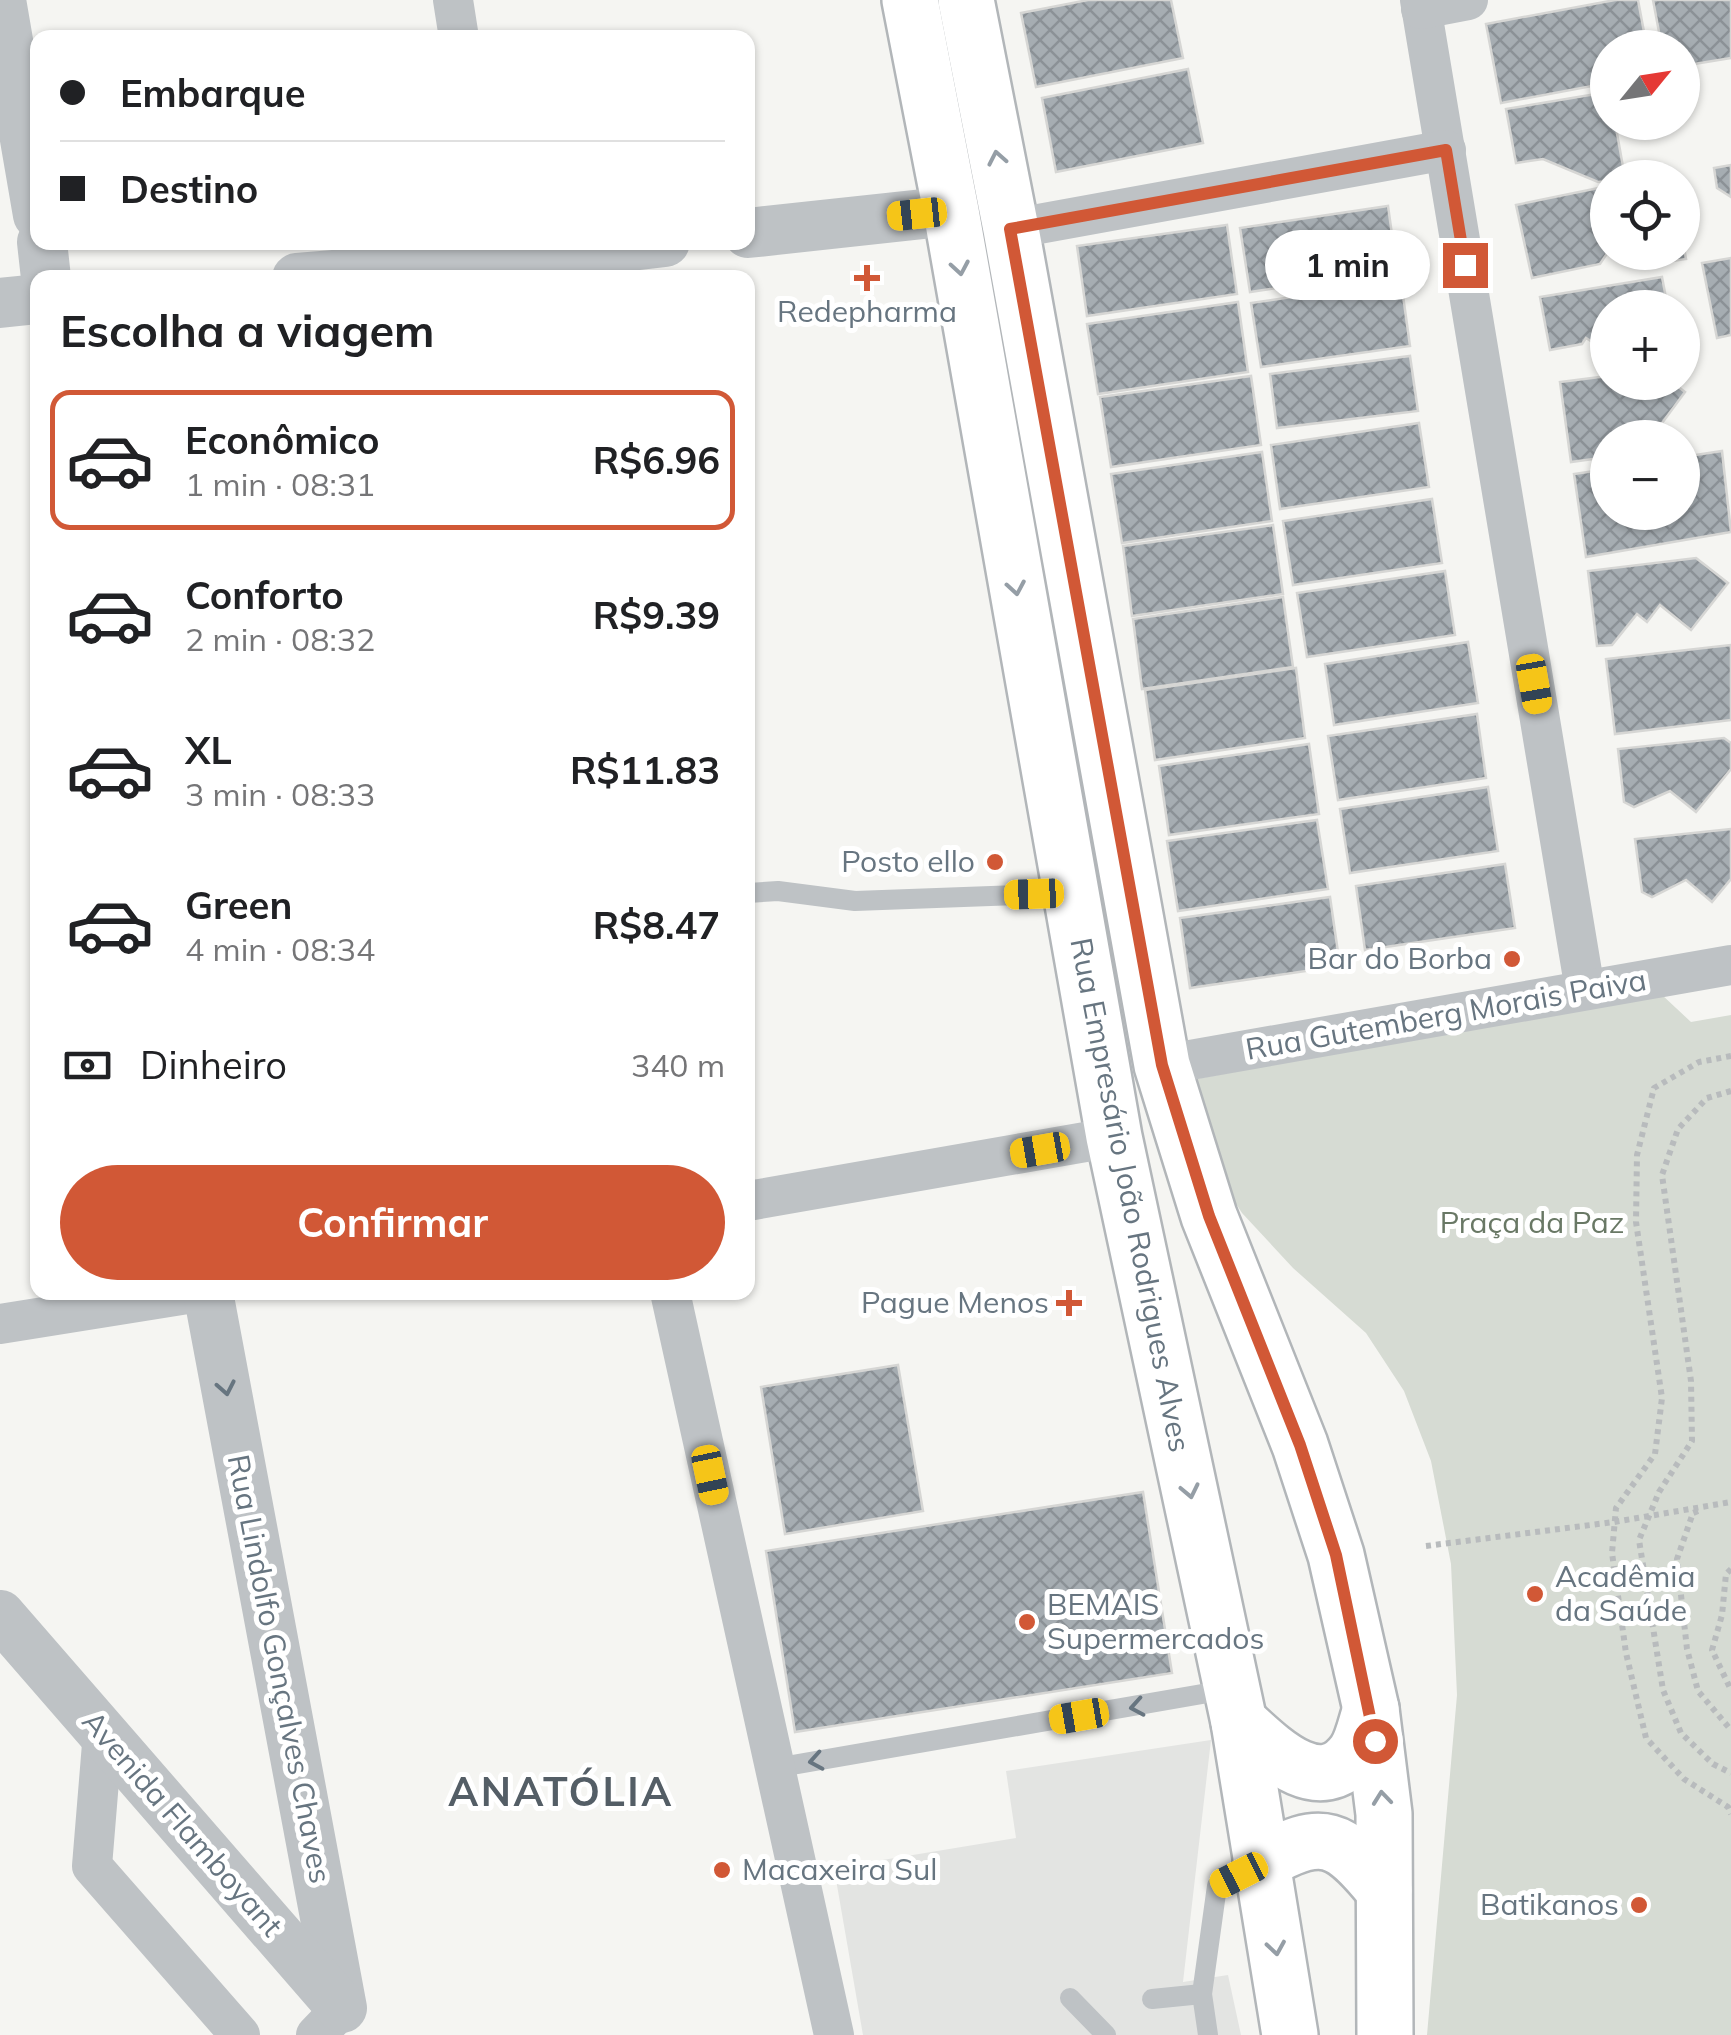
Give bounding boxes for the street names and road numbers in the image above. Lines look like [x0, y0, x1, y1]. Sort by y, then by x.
street label: Rua Empresário João Rodrigues Alves [1062, 935, 1200, 1455]
street label: Rua Gutemberg Morais Paiva [1243, 960, 1649, 1068]
street label: Rua Lindolfo Gonçalves Chaves [220, 1451, 340, 1886]
street label: Avenida Flamboyant [74, 1703, 291, 1944]

